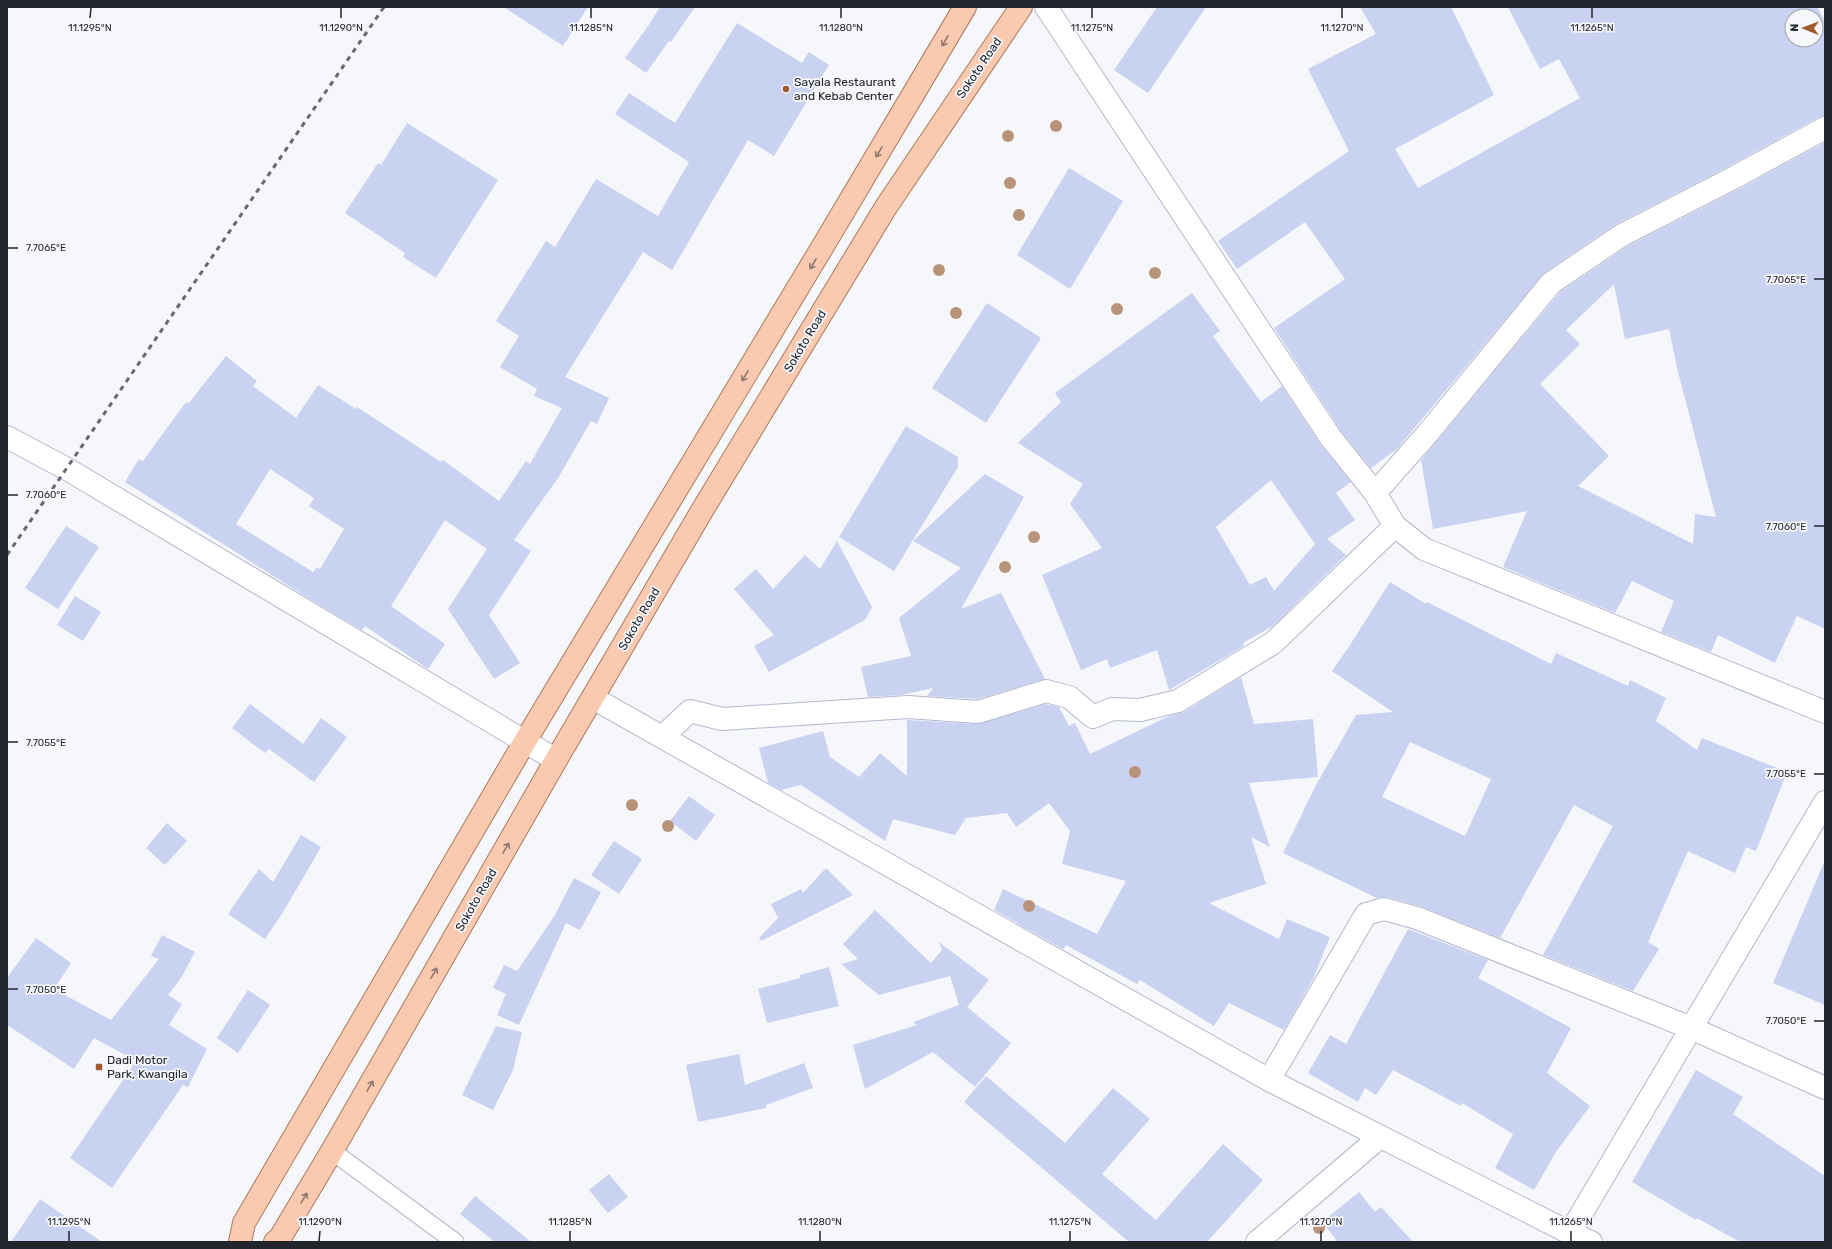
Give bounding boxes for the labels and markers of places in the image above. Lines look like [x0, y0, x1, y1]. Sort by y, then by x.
place label: Sayala Restaurant and Kebab Center [794, 75, 896, 103]
marker: Sayala Restaurant and Kebab Center [781, 84, 791, 94]
place label: Dadi Motor Park, Kwangila [107, 1053, 188, 1081]
marker: Dadi Motor Park, Kwangila [94, 1062, 104, 1072]

